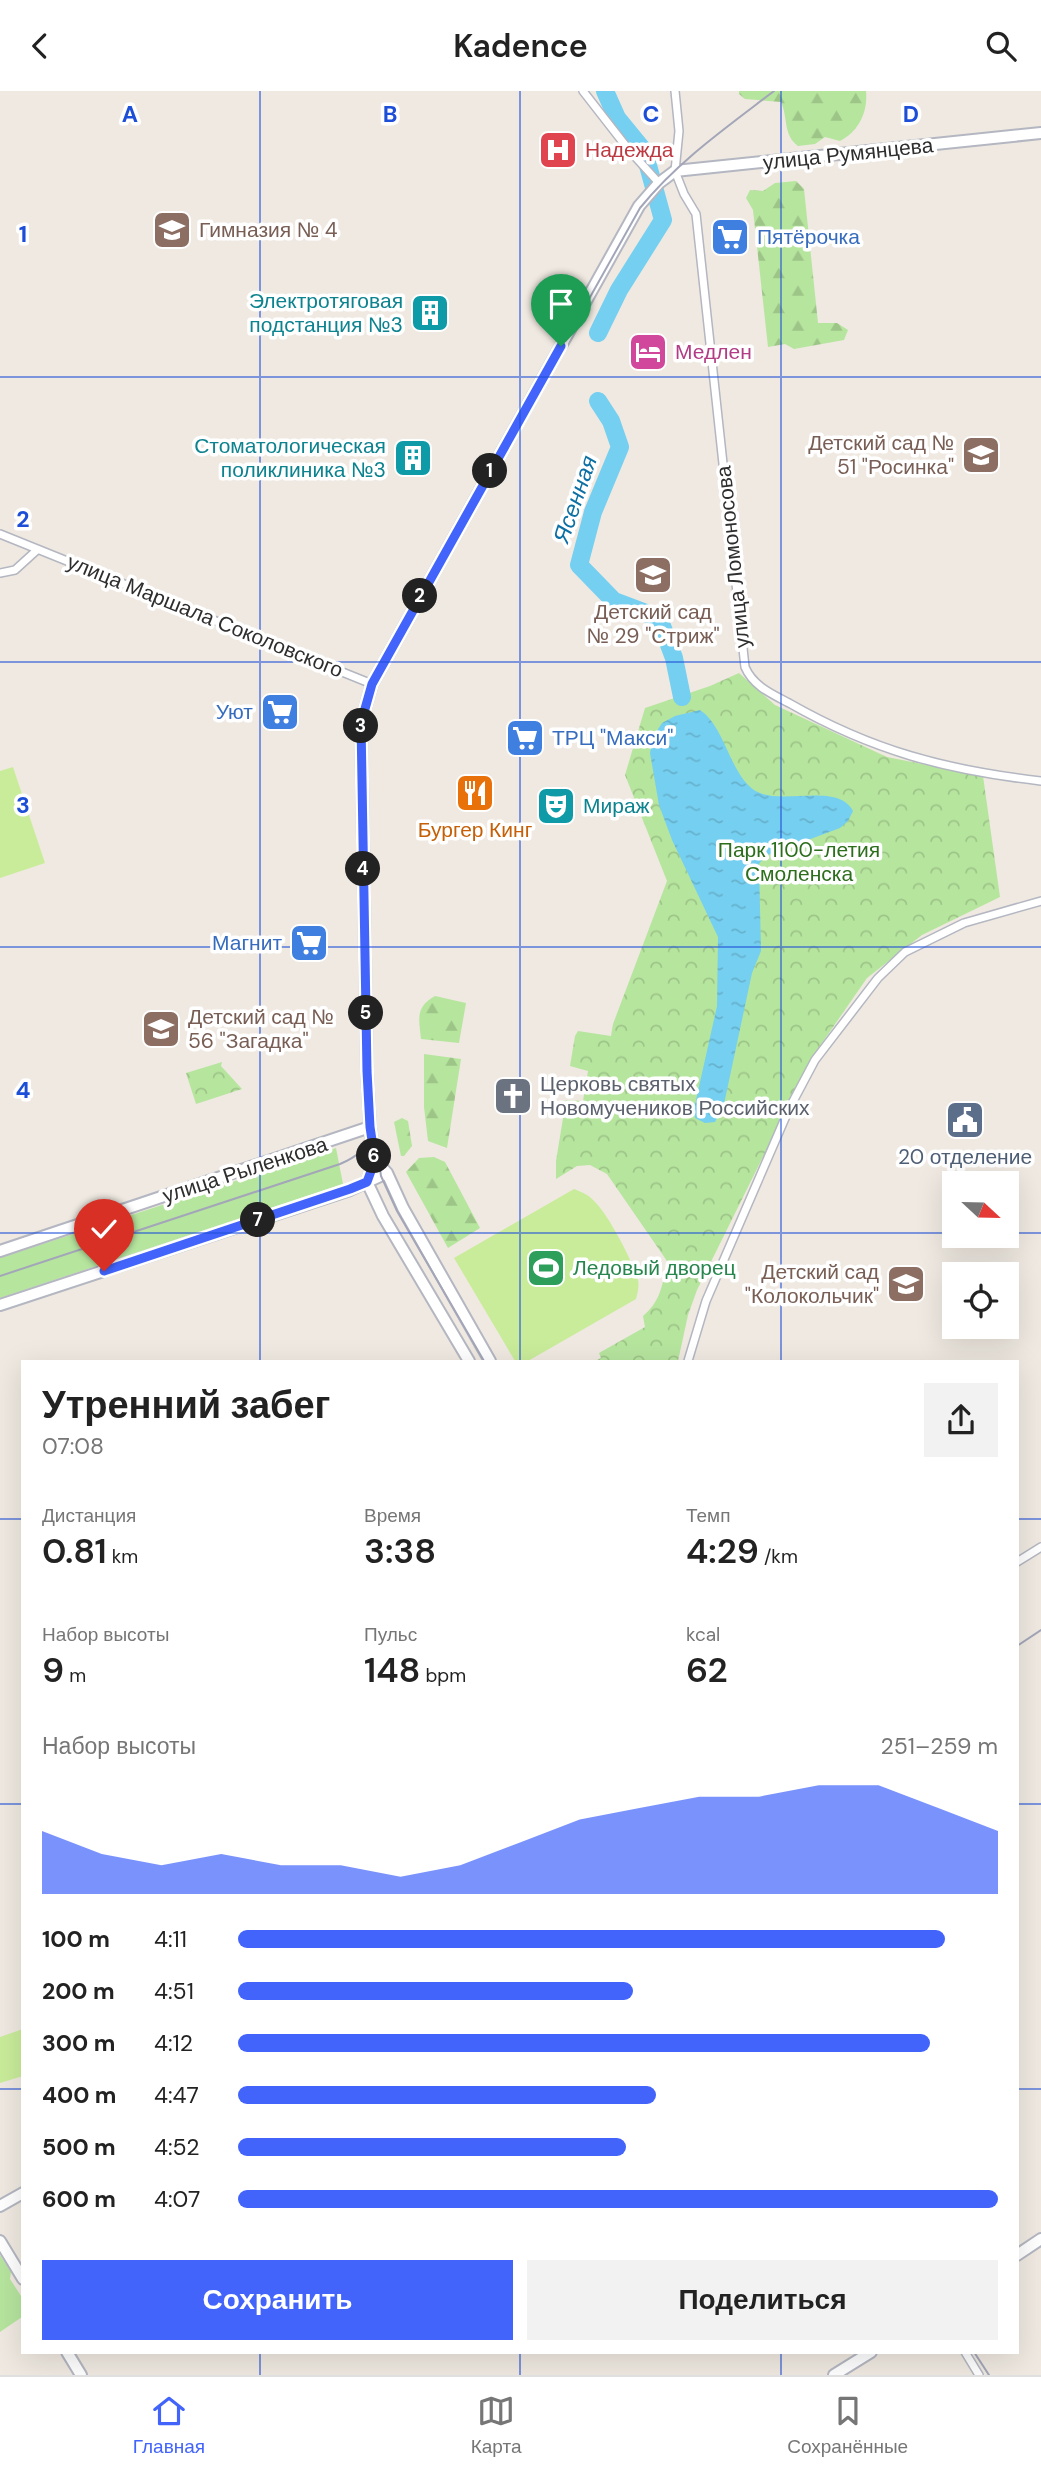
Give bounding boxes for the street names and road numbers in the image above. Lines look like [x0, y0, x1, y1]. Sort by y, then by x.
street label: улица Румянцева [761, 131, 935, 177]
street label: улица Ломоносова [709, 464, 756, 650]
street label: улица Маршала Соколовского [63, 548, 347, 684]
street label: улица Рыленкова [159, 1130, 331, 1210]

